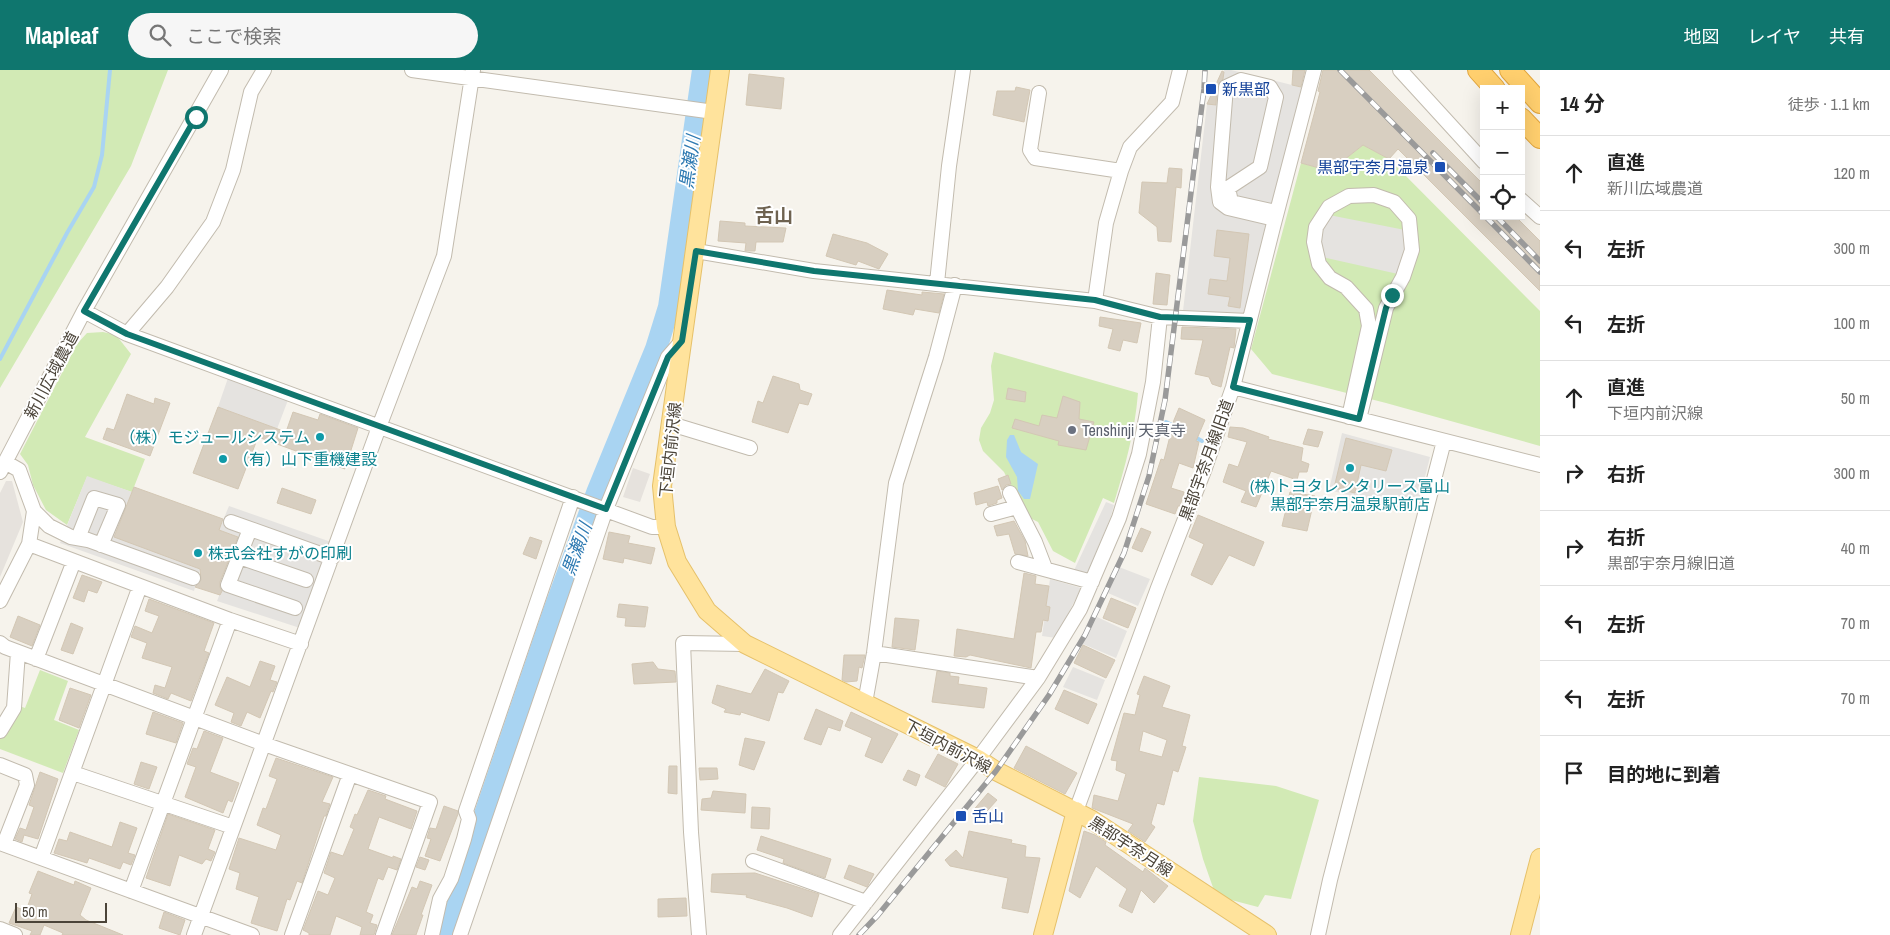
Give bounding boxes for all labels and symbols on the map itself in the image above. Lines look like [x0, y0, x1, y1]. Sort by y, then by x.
place label: 新黒部 [1222, 78, 1270, 100]
marker: 新黒部 [1204, 82, 1218, 96]
route start [185, 106, 208, 129]
water label: 黒瀬川 [673, 131, 706, 190]
place label: 黒部宇奈月温泉 [1317, 156, 1429, 178]
marker: 黒部宇奈月温泉 [1433, 160, 1447, 174]
district label: 舌山 [755, 202, 793, 228]
route end [1381, 284, 1404, 307]
street label: 新川広域農道 [19, 327, 83, 423]
street label: 黒部宇奈月線旧道 [1174, 396, 1238, 524]
street label: 下垣内前沢線 [654, 401, 686, 499]
place label: Tenshinji 天真寺 [1082, 419, 1186, 441]
marker: Tenshinji 天真寺 [1066, 424, 1078, 436]
place label: （株）モジュールシステム [120, 426, 310, 448]
marker: （株）モジュールシステム [314, 431, 326, 443]
place label: （有）山下重機建設 [233, 448, 377, 470]
marker: （有）山下重機建設 [217, 453, 229, 465]
marker: (株)トヨタレンタリース富山 黒部宇奈月温泉駅前店 [1344, 462, 1356, 474]
place label: (株)トヨタレンタリース富山 黒部宇奈月温泉駅前店 [1250, 475, 1450, 515]
water label: 黒瀬川 [556, 517, 598, 578]
place label: 株式会社すがの印刷 [208, 542, 352, 564]
marker: 株式会社すがの印刷 [192, 547, 204, 559]
street label: 下垣内前沢線 [900, 714, 996, 778]
place label: 舌山 [972, 805, 1004, 827]
marker: 舌山 [954, 809, 968, 823]
street label: 黒部宇奈月線 [1085, 811, 1177, 881]
scale bar [15, 900, 108, 923]

